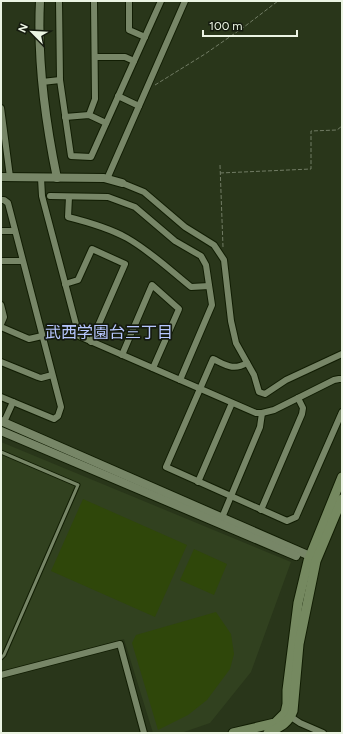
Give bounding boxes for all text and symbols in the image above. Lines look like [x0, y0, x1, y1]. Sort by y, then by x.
north arrow [12, 12, 52, 52]
scale bar [203, 12, 297, 38]
text: 100 m [209, 19, 243, 33]
text: N [16, 22, 31, 35]
district label: 武西学園台三丁目 [45, 323, 173, 342]

